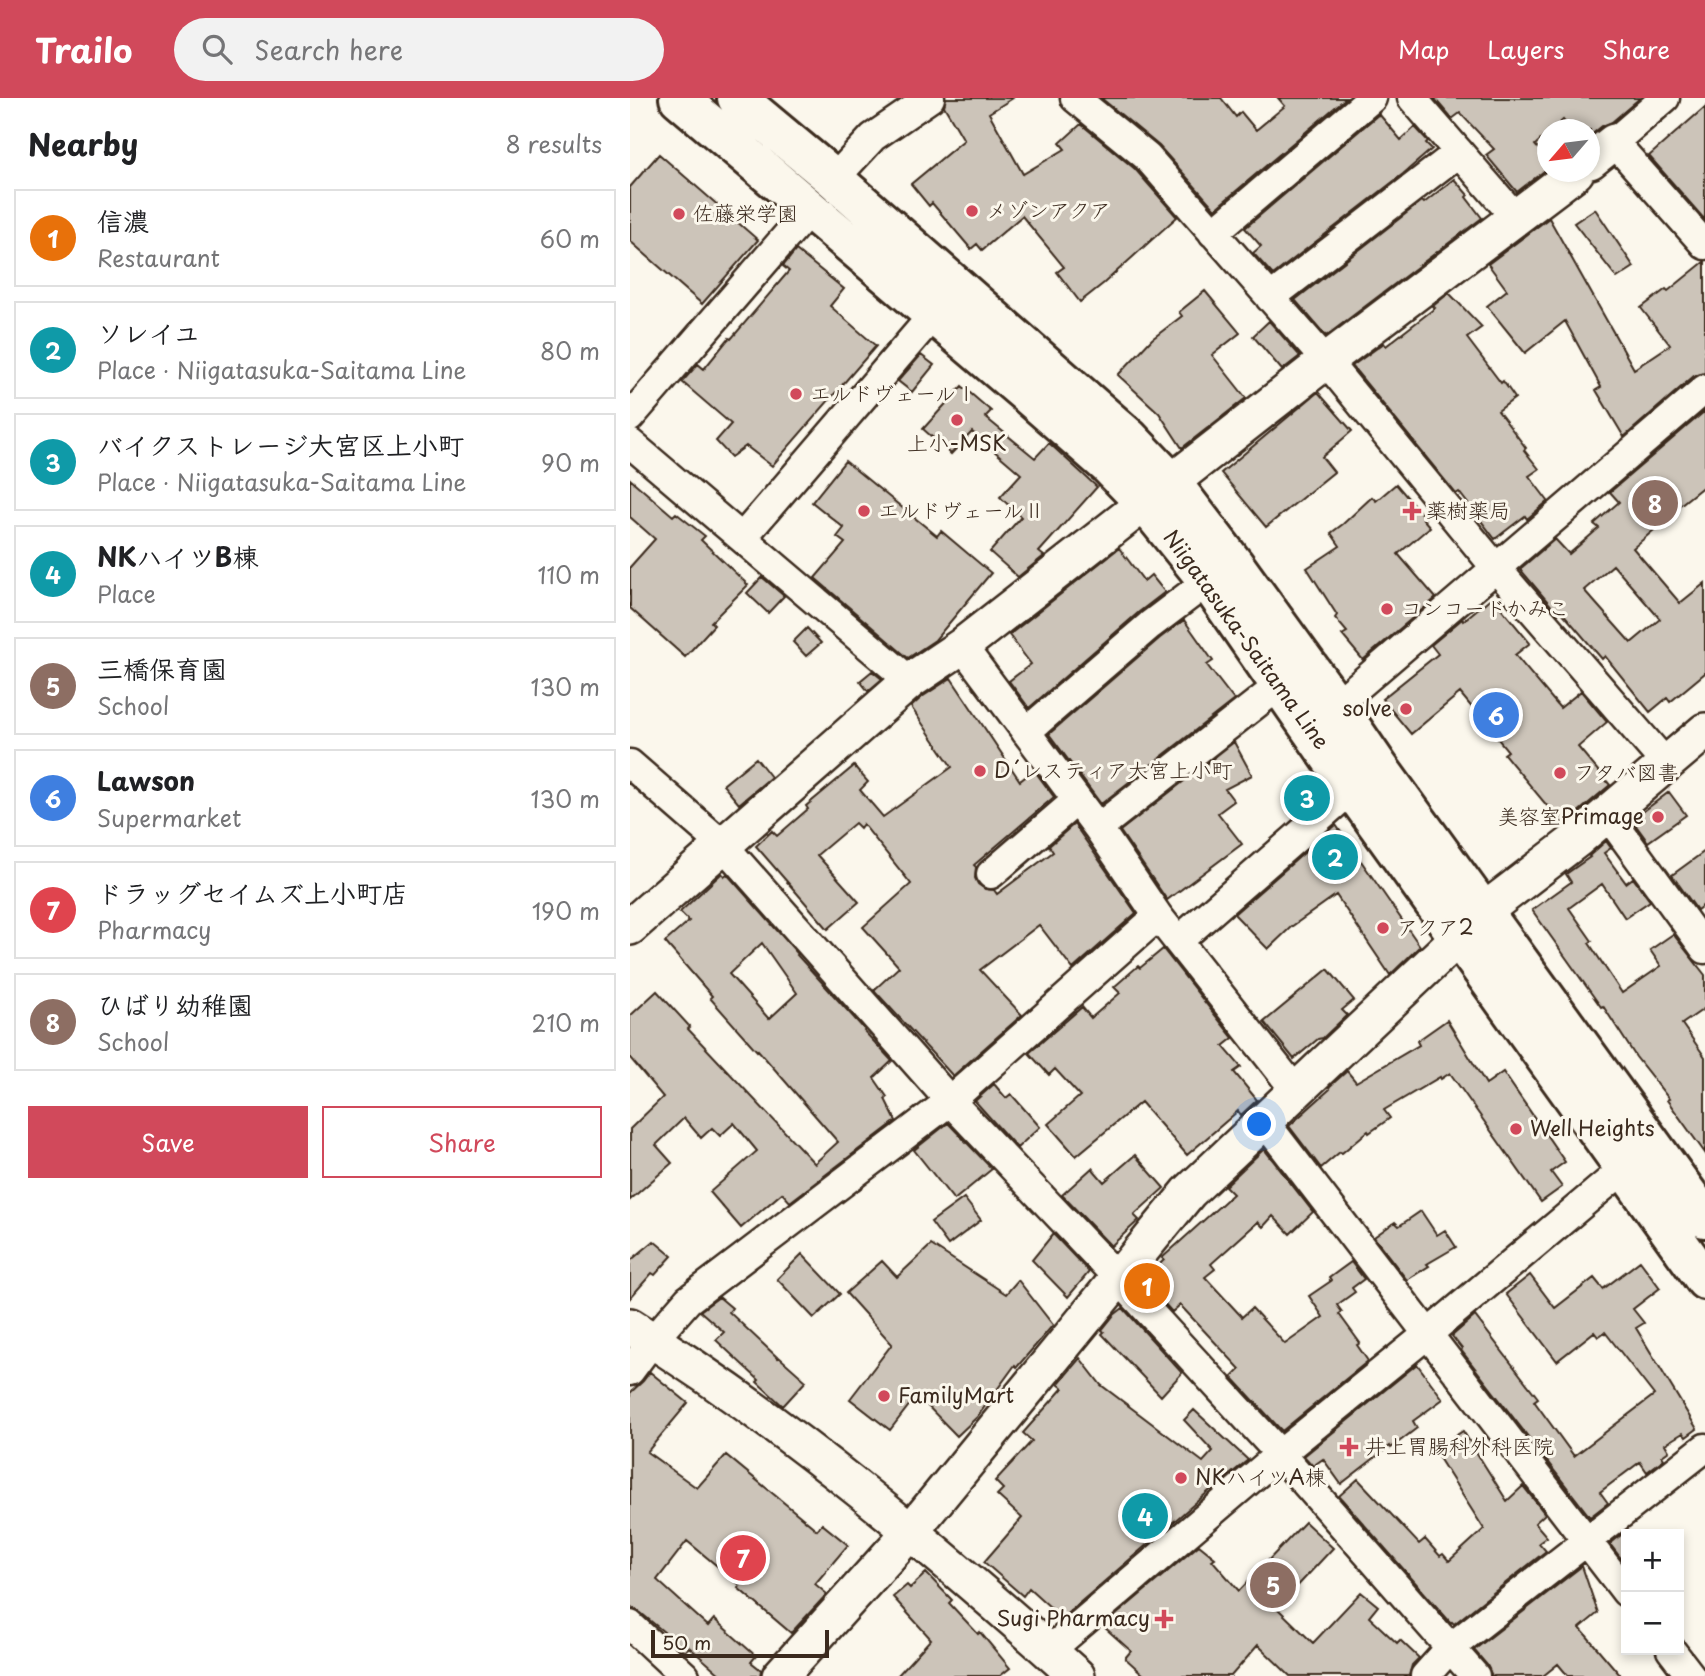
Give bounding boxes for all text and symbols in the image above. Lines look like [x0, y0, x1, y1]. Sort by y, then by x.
search box [174, 18, 664, 81]
text: Trailo [35, 24, 132, 74]
icon: search [198, 30, 236, 68]
text: Search here [254, 30, 403, 69]
text: Map [1398, 31, 1449, 67]
text: Layers [1487, 31, 1564, 67]
text: Share [1602, 31, 1670, 67]
north arrow [1537, 119, 1600, 182]
text: Nearby [28, 121, 138, 166]
text: 8 results [506, 126, 602, 161]
place label: メゾンアクア [986, 193, 1111, 225]
place label: 佐藤栄学園 [693, 196, 798, 228]
text: 信濃 [97, 201, 149, 240]
marker: メゾンアクア [964, 203, 980, 219]
marker: 佐藤栄学園 [671, 206, 687, 222]
text: 1 [48, 221, 59, 256]
text: 60 m [540, 221, 600, 256]
text: Restaurant [97, 240, 220, 275]
text: ソレイユ [97, 313, 200, 352]
text: 2 [45, 333, 61, 368]
text: 80 m [540, 333, 600, 368]
text: Place · Niigatasuka-Saitama Line [97, 352, 467, 387]
place label: エルドヴェールⅠ [810, 376, 977, 408]
marker: エルドヴェールⅠ [788, 386, 804, 402]
marker: 上小-MSK [949, 412, 965, 428]
text: バイクストレージ大宮区上小町 [97, 425, 464, 464]
place label: 上小-MSK [907, 426, 1007, 458]
text: 3 [45, 445, 61, 480]
text: 90 m [541, 445, 600, 480]
text: Place · Niigatasuka-Saitama Line [97, 464, 467, 499]
pin: 8 [1632, 477, 1678, 529]
place label: エルドヴェールⅡ [878, 493, 1045, 525]
place label: 薬樹薬局 [1426, 493, 1510, 525]
marker: エルドヴェールⅡ [856, 503, 872, 519]
marker: 薬樹薬局 [1404, 503, 1420, 519]
street label: Niigatasuka-Saitama Line [1157, 522, 1338, 755]
text: NKハイツB棟 [97, 537, 258, 576]
text: 4 [45, 557, 61, 592]
text: 110 m [538, 557, 600, 592]
text: Place [97, 576, 156, 611]
place label: コンコードかみこ [1401, 591, 1569, 623]
marker: コンコードかみこ [1379, 601, 1395, 617]
text: 三橋保育園 [97, 649, 227, 688]
text: 5 [46, 669, 60, 704]
text: 130 m [530, 669, 600, 704]
text: School [97, 688, 169, 723]
pin: 6 [1473, 689, 1519, 741]
place label: solve [1342, 691, 1392, 723]
marker: solve [1398, 701, 1414, 717]
place label: D´レスティア大宮上小町 [994, 753, 1233, 785]
place label: フタバ図書 [1574, 755, 1679, 787]
text: Lawson [97, 761, 195, 800]
marker: D´レスティア大宮上小町 [972, 763, 988, 779]
marker: フタバ図書 [1552, 765, 1568, 781]
pin: 3 [1284, 772, 1330, 824]
text: 6 [45, 781, 61, 816]
text: 130 m [530, 781, 600, 816]
place label: 美容室Primage [1497, 799, 1644, 831]
text: Supermarket [97, 800, 241, 835]
marker: 美容室Primage [1650, 809, 1666, 825]
pin: 2 [1312, 831, 1358, 883]
text: ドラッグセイムズ上小町店 [97, 873, 408, 912]
text: 7 [46, 893, 60, 928]
text: 190 m [532, 893, 600, 928]
place label: アクア2 [1397, 910, 1474, 942]
text: Pharmacy [97, 912, 211, 947]
marker: アクア2 [1375, 920, 1391, 936]
text: ひばり幼稚園 [97, 985, 253, 1024]
text: 8 [46, 1005, 60, 1040]
text: 210 m [532, 1005, 600, 1040]
text: School [97, 1024, 169, 1059]
button: Save [28, 1106, 308, 1178]
button: Share [322, 1106, 602, 1178]
your location [1242, 1107, 1276, 1141]
place label: Well Heights [1530, 1111, 1655, 1143]
marker: Well Heights [1508, 1121, 1524, 1137]
pin: 1 [1124, 1260, 1170, 1312]
place label: FamilyMart [898, 1378, 1014, 1410]
marker: FamilyMart [876, 1388, 892, 1404]
place label: 井上胃腸科外科医院 [1365, 1429, 1554, 1461]
marker: 井上胃腸科外科医院 [1339, 1437, 1359, 1457]
place label: NKハイツA棟 [1195, 1460, 1326, 1492]
marker: NKハイツA棟 [1173, 1470, 1189, 1486]
pin: 4 [1122, 1490, 1168, 1542]
map controls [1621, 1529, 1684, 1655]
button: + [1621, 1529, 1684, 1592]
pin: 7 [720, 1532, 766, 1584]
pin: 5 [1250, 1559, 1296, 1611]
button: − [1621, 1592, 1684, 1655]
place label: Sugi Pharmacy [997, 1601, 1150, 1633]
marker: Sugi Pharmacy [1156, 1611, 1172, 1627]
scale bar [651, 1627, 830, 1659]
text: 50 m [662, 1628, 711, 1656]

